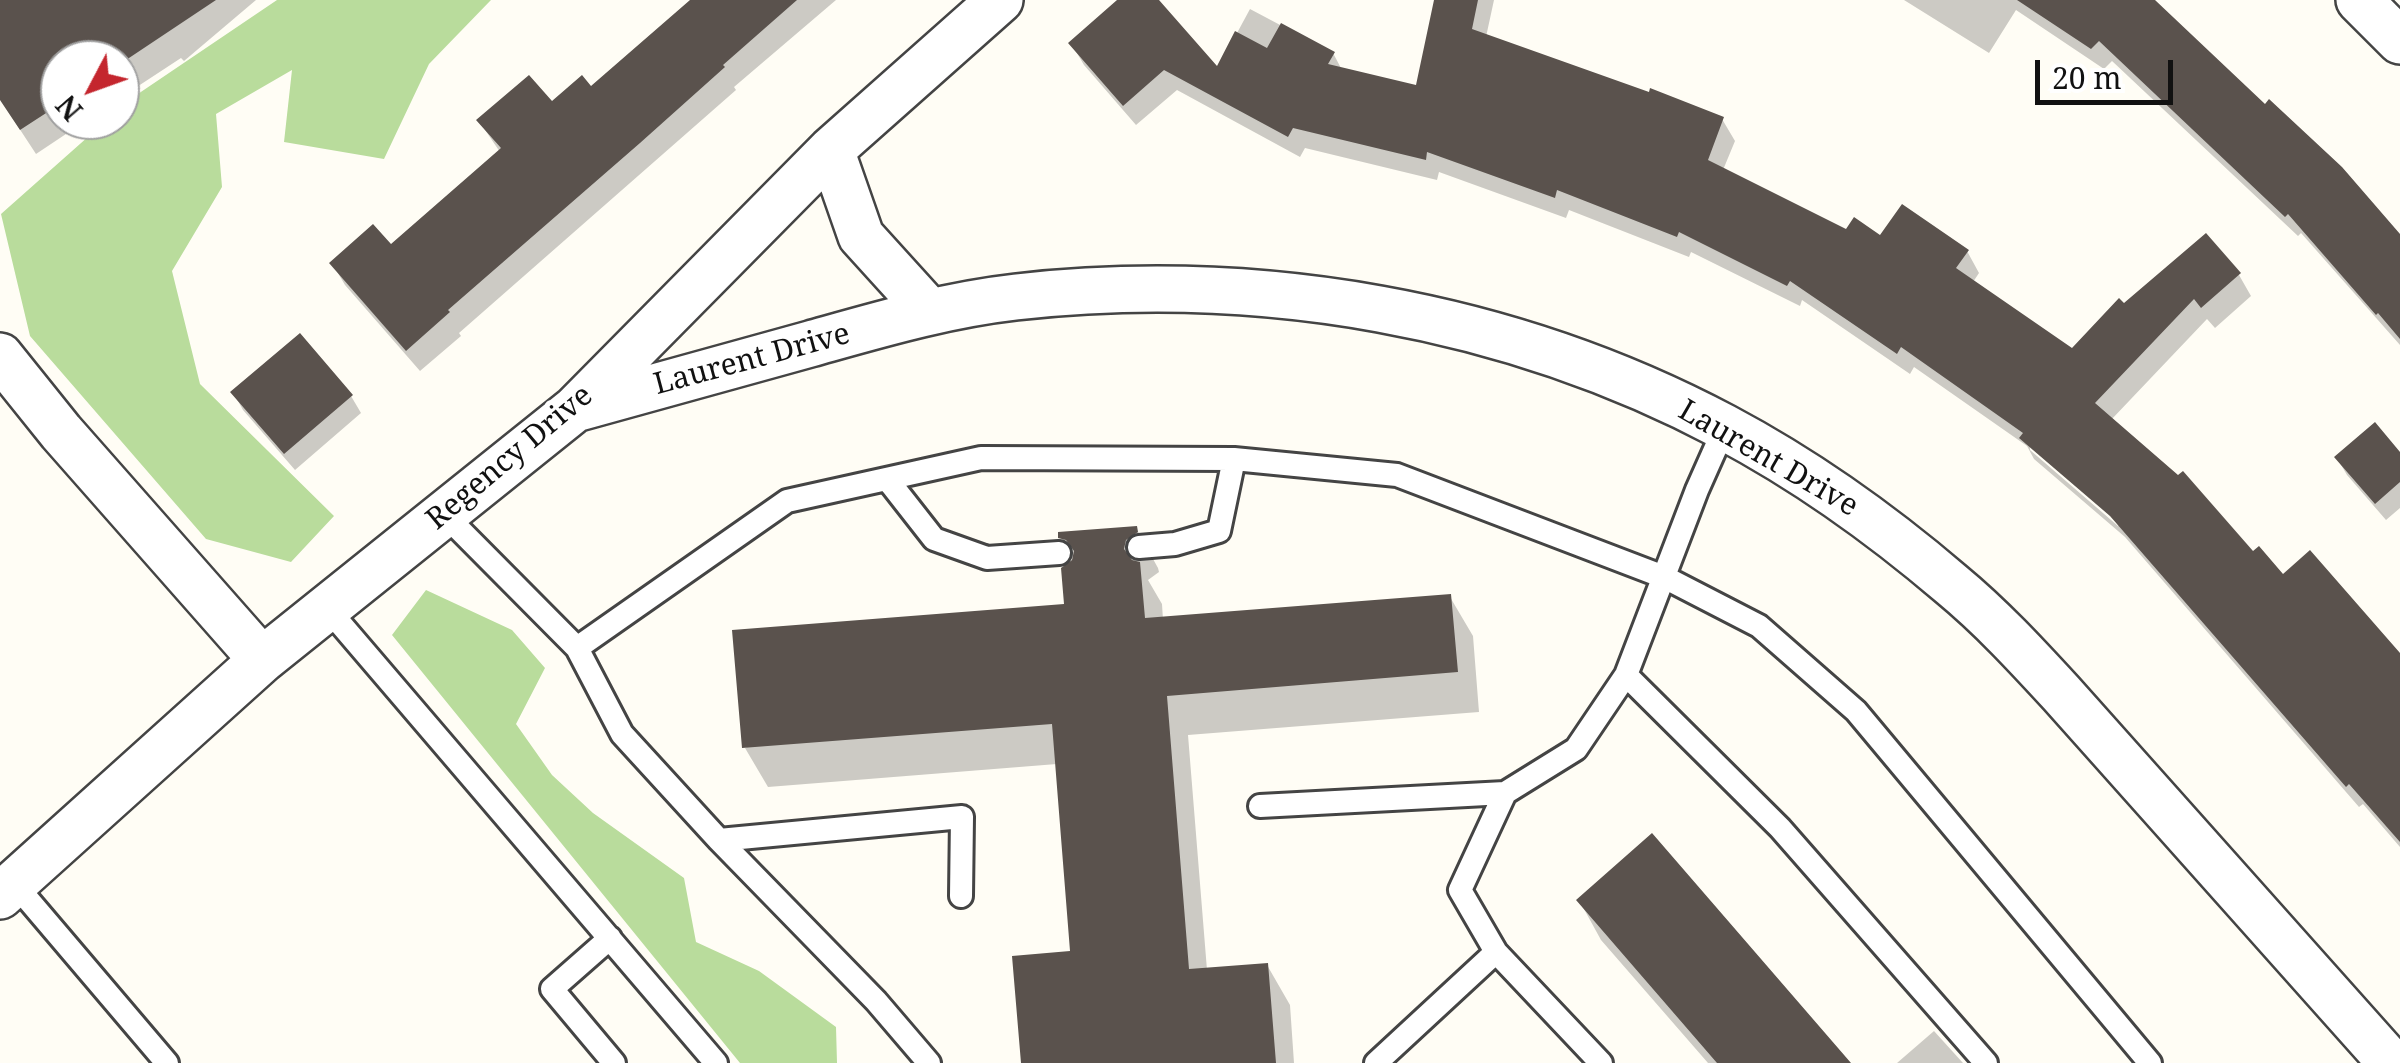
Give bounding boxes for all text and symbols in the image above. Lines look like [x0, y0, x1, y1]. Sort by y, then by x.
north arrow [40, 40, 140, 140]
scale bar [2040, 40, 2178, 102]
text: 20 m [2052, 57, 2122, 98]
text: N [47, 88, 90, 129]
street label: Laurent Drive [650, 317, 854, 403]
street label: Regency Drive [420, 378, 600, 538]
street label: Laurent Drive [1672, 393, 1864, 525]

